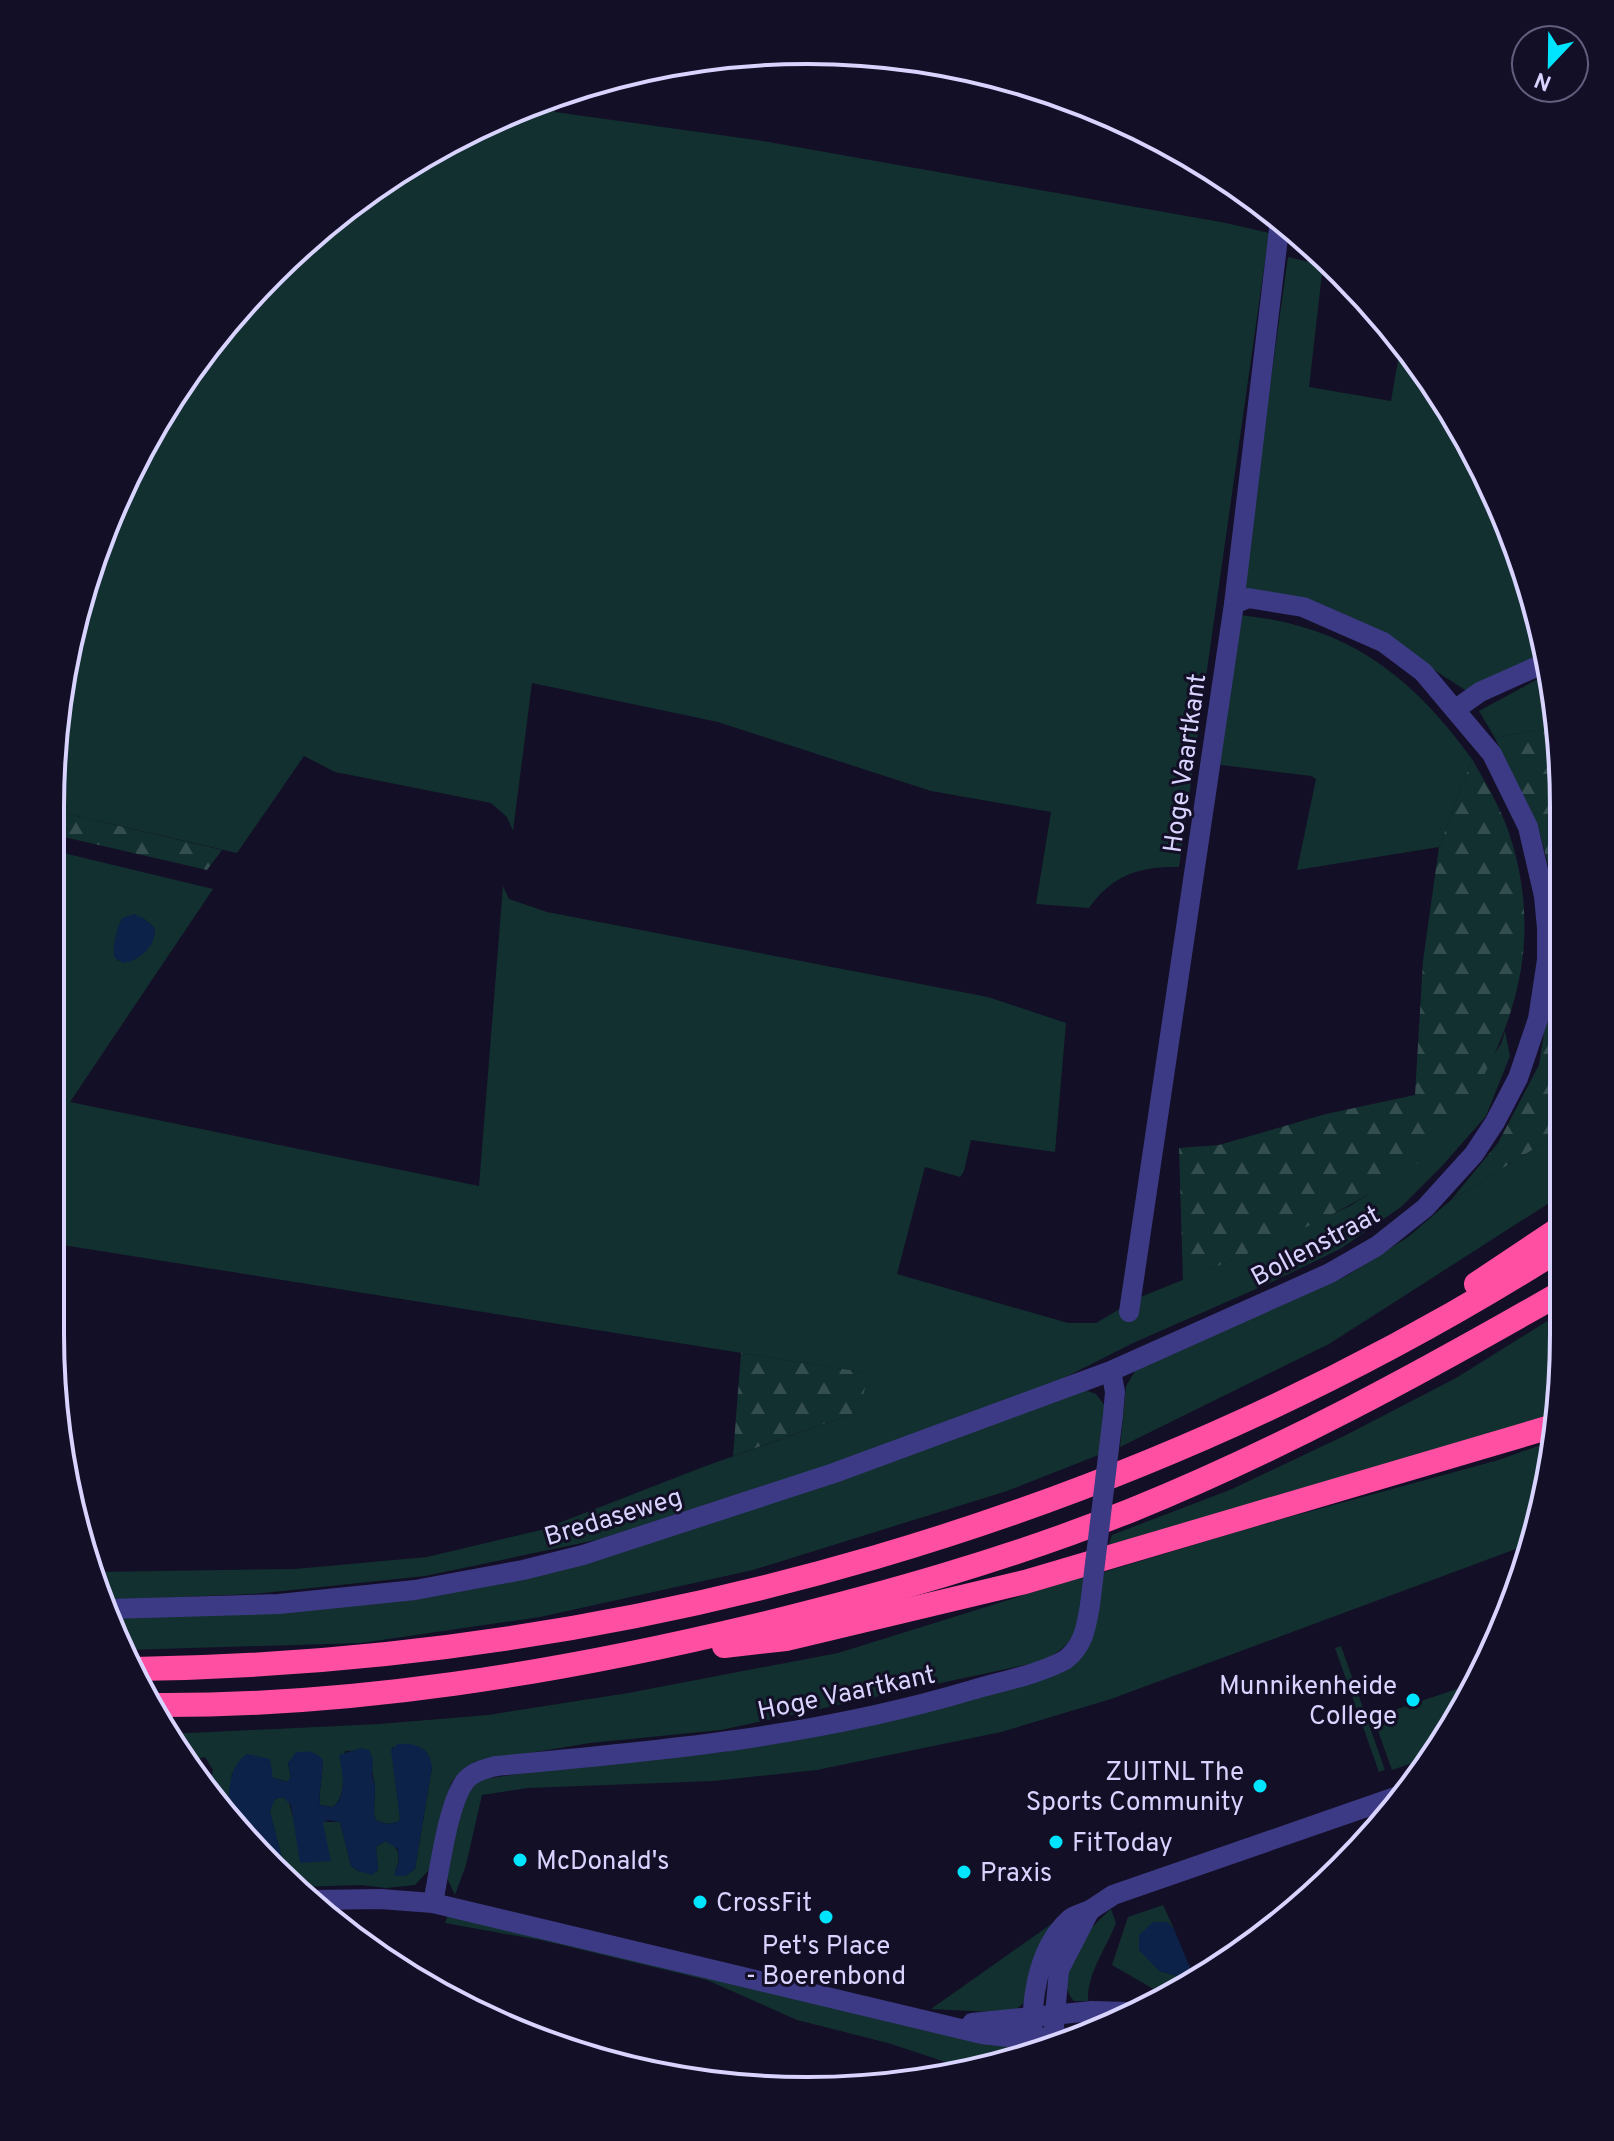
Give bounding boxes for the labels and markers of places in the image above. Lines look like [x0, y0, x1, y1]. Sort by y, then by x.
place label: Munnikenheide College [1219, 1671, 1397, 1734]
marker: Munnikenheide College [1404, 1691, 1422, 1709]
place label: ZUITNL The Sports Community [1026, 1757, 1244, 1820]
marker: ZUITNL The Sports Community [1251, 1777, 1269, 1795]
place label: FitToday [1072, 1828, 1173, 1861]
marker: FitToday [1047, 1833, 1065, 1851]
place label: McDonald's [536, 1846, 669, 1879]
marker: McDonald's [511, 1851, 529, 1869]
place label: Praxis [980, 1858, 1052, 1891]
marker: Praxis [955, 1863, 973, 1881]
place label: CrossFit [716, 1888, 812, 1921]
marker: CrossFit [691, 1893, 709, 1911]
marker: Pet's Place - Boerenbond [817, 1908, 835, 1926]
place label: Pet's Place - Boerenbond [746, 1931, 906, 1994]

